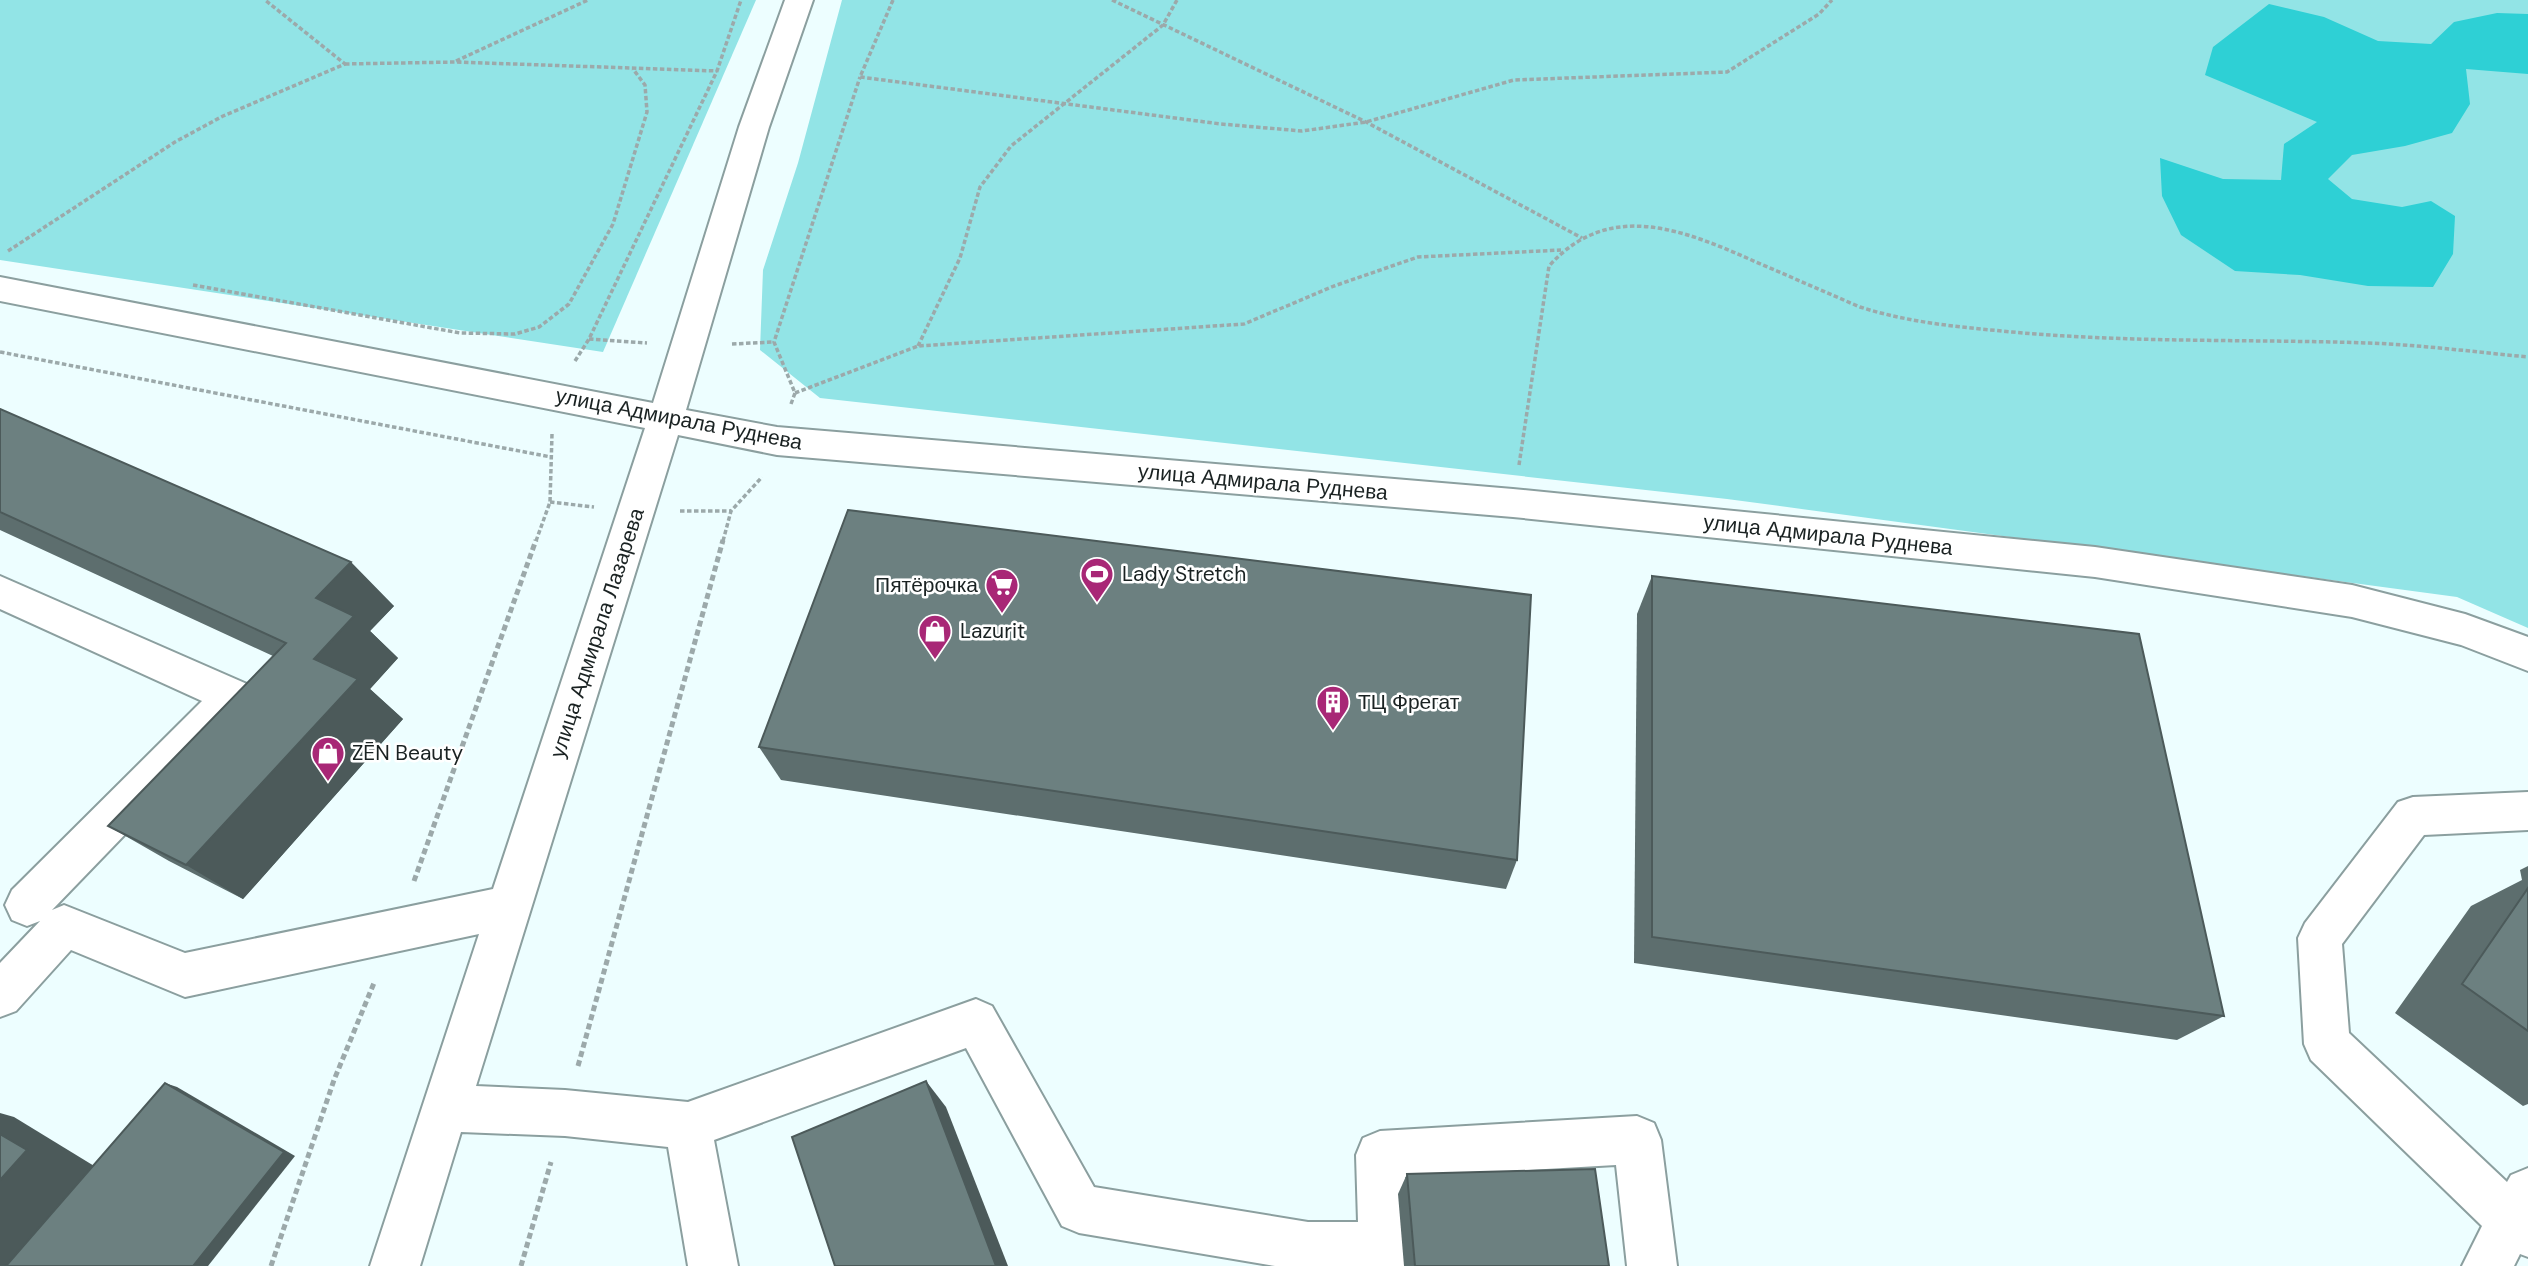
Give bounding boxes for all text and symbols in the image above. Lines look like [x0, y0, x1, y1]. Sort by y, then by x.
street label: улица Адмирала Руднева [553, 381, 805, 457]
street label: улица Адмирала Руднева [1137, 457, 1389, 507]
street label: улица Адмирала Лазарева [543, 504, 651, 761]
street label: улица Адмирала Руднева [1702, 508, 1954, 562]
sports icon: Lady Stretch [1078, 555, 1116, 604]
place label: Lady Stretch [1122, 560, 1246, 588]
supermarket icon: Пятёрочка [983, 566, 1021, 615]
place label: Пятёрочка [875, 571, 978, 599]
shop icon: Lazurit [916, 612, 954, 661]
place label: Lazurit [960, 617, 1025, 645]
building icon: ТЦ Фрегат [1314, 683, 1352, 732]
place label: ТЦ Фрегат [1358, 688, 1460, 716]
shop icon: ZĒN Beauty [309, 734, 347, 783]
place label: ZĒN Beauty [352, 739, 464, 767]

